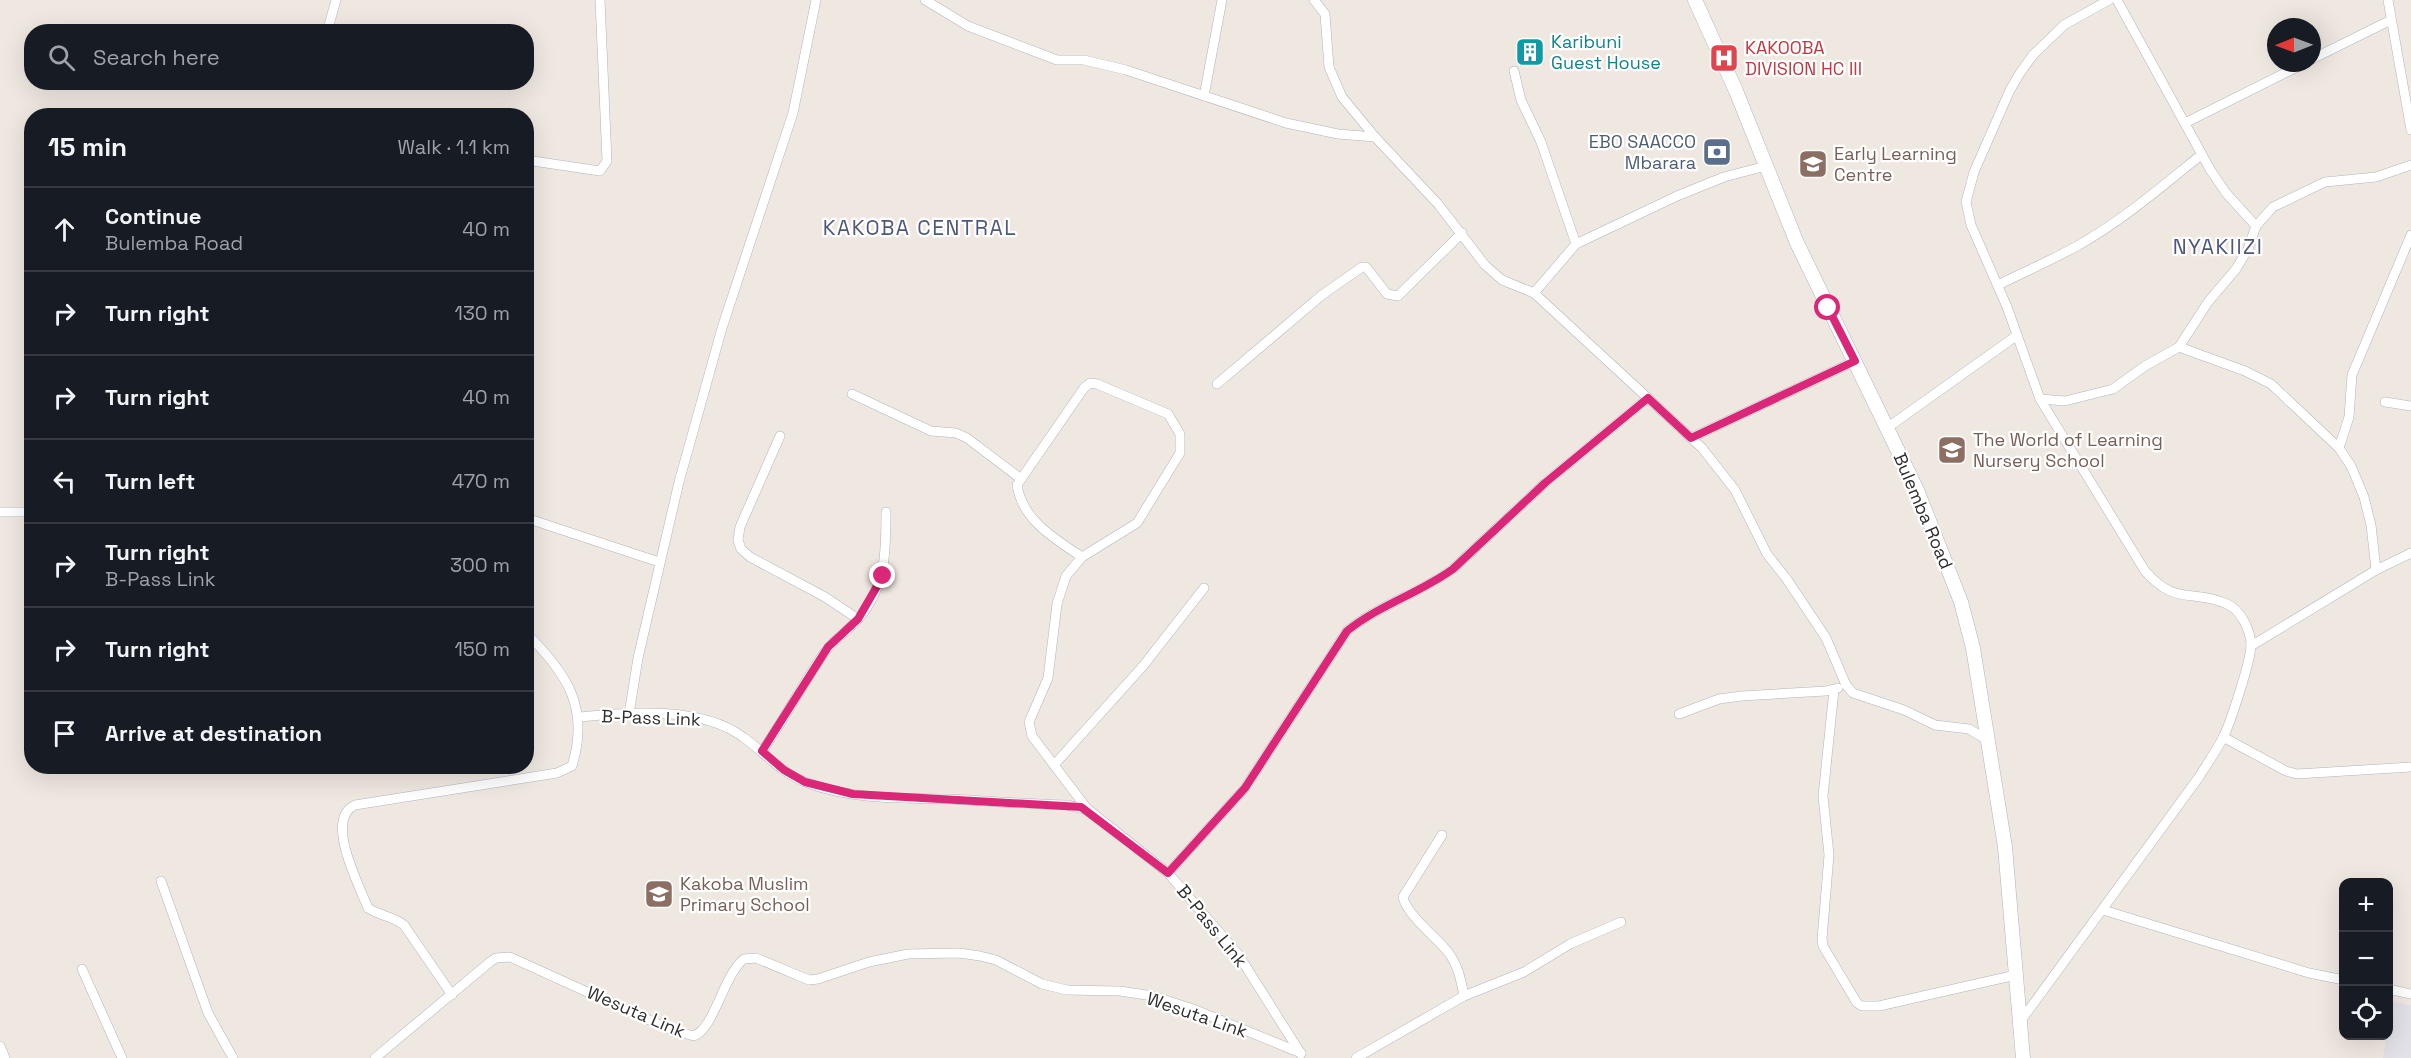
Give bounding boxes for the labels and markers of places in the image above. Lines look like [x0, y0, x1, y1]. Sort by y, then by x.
place label: Karibuni Guest House [1551, 30, 1661, 74]
building icon: Karibuni Guest House [1514, 36, 1546, 68]
place label: KAKOOBA DIVISION HC III [1745, 36, 1862, 80]
hospital icon: KAKOOBA DIVISION HC III [1708, 42, 1740, 74]
place label: EBO SAACCO Mbarara [1589, 130, 1696, 174]
bank icon: EBO SAACCO Mbarara [1701, 136, 1733, 168]
place label: Early Learning Centre [1834, 142, 1957, 186]
school or university icon: Early Learning Centre [1797, 148, 1829, 180]
place label: The World of Learning Nursery School [1973, 428, 2163, 472]
school or university icon: The World of Learning Nursery School [1936, 434, 1968, 466]
place label: Kakoba Muslim Primary School [680, 872, 810, 916]
school or university icon: Kakoba Muslim Primary School [643, 878, 675, 910]

